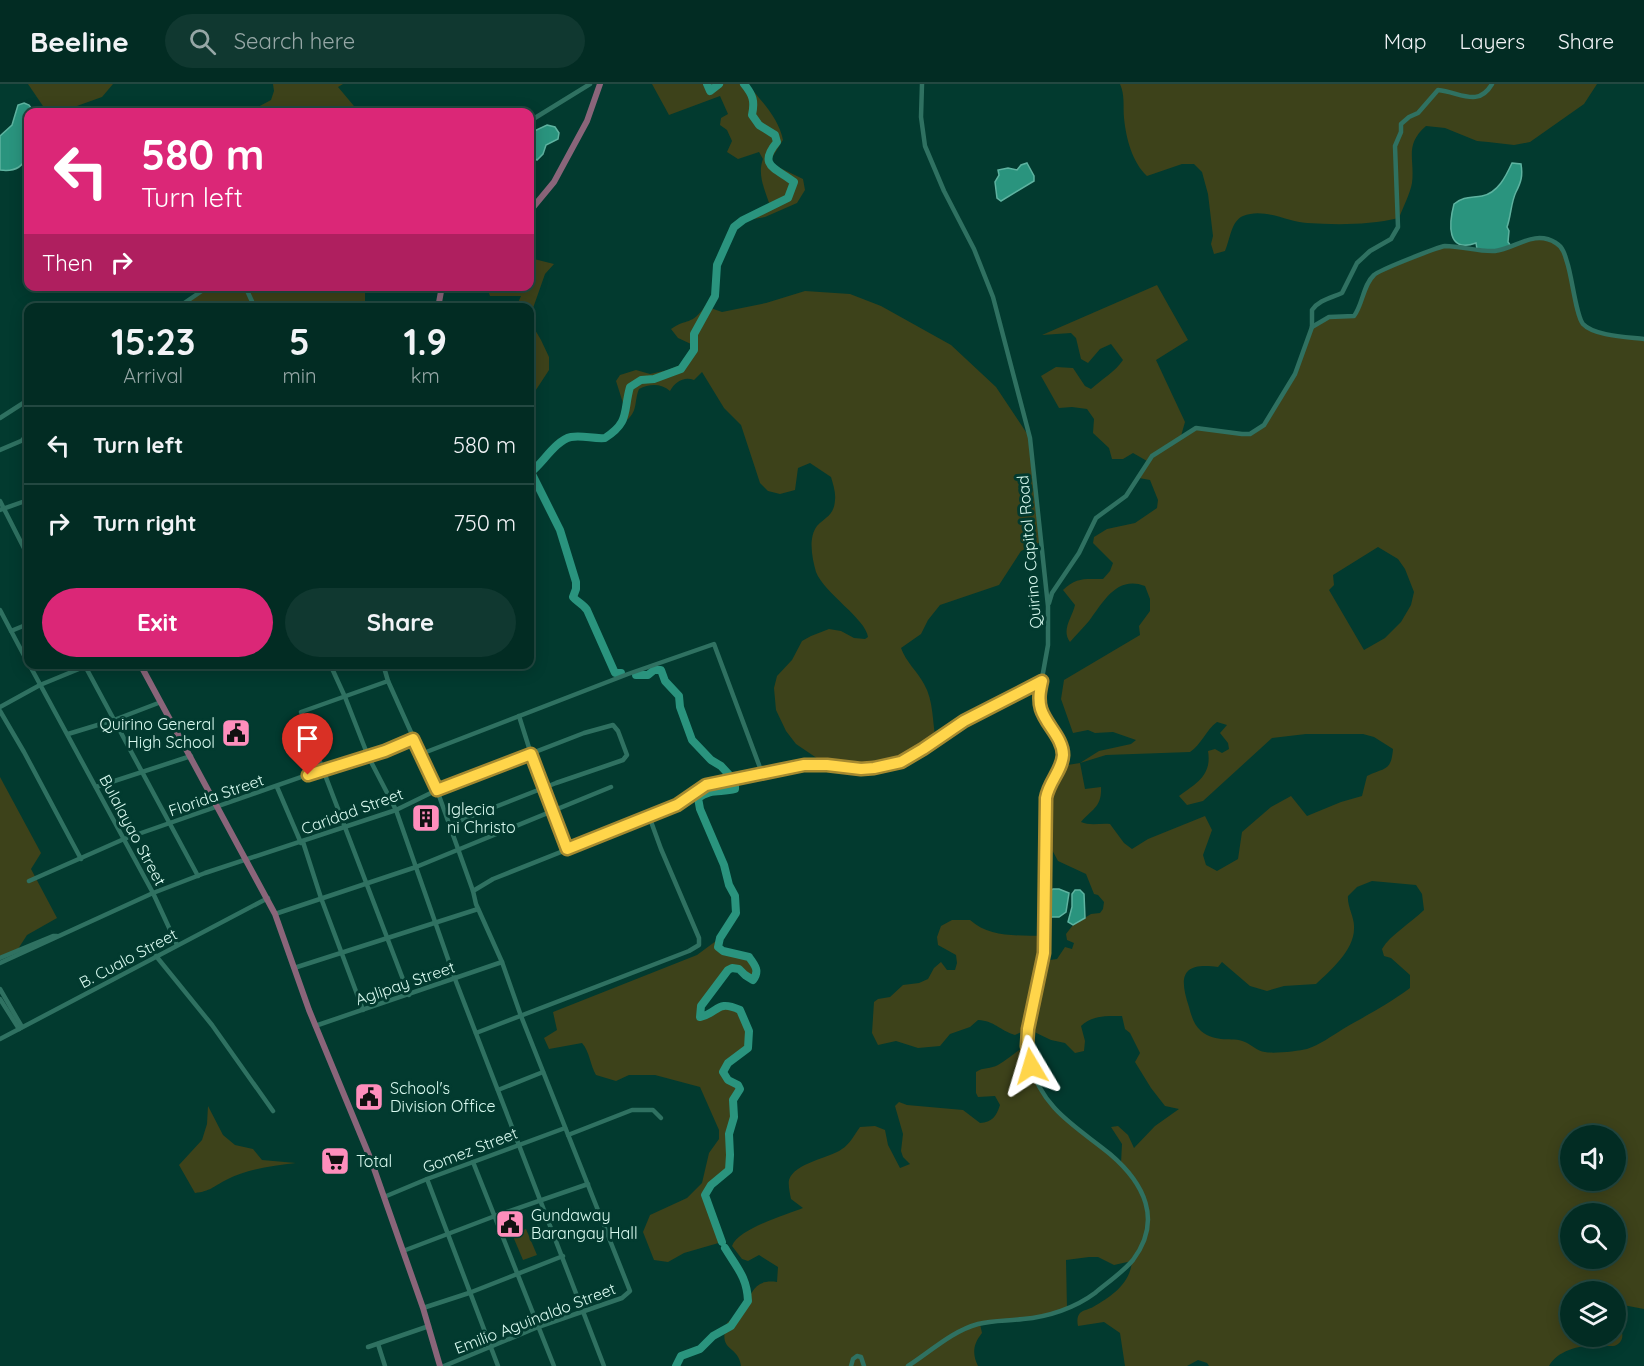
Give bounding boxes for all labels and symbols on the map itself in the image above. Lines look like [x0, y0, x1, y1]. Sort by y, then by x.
street label: Quirino Capitol Road [1012, 475, 1046, 629]
pin [282, 713, 333, 775]
place label: Quirino General High School [99, 714, 215, 752]
public building icon: Quirino General High School [220, 717, 252, 749]
street label: Florida Street [166, 769, 266, 821]
street label: Bulalayao Street [95, 771, 171, 889]
street label: Caridad Street [298, 783, 406, 839]
place label: Iglecia ni Christo [447, 799, 516, 837]
building icon: Iglecia ni Christo [410, 802, 442, 834]
street label: B. Cualo Street [76, 924, 180, 992]
street label: Aglipay Street [353, 957, 457, 1009]
position arrow [999, 1034, 1063, 1098]
place label: School's Division Office [390, 1078, 496, 1116]
public building icon: School's Division Office [353, 1081, 385, 1113]
street label: Gomez Street [420, 1123, 520, 1177]
supermarket icon: Total [319, 1145, 351, 1177]
place label: Total [356, 1151, 392, 1171]
place label: Gundaway Barangay Hall [531, 1205, 638, 1243]
public building icon: Gundaway Barangay Hall [494, 1208, 526, 1240]
street label: Emilio Aguinaldo Street [452, 1278, 618, 1358]

